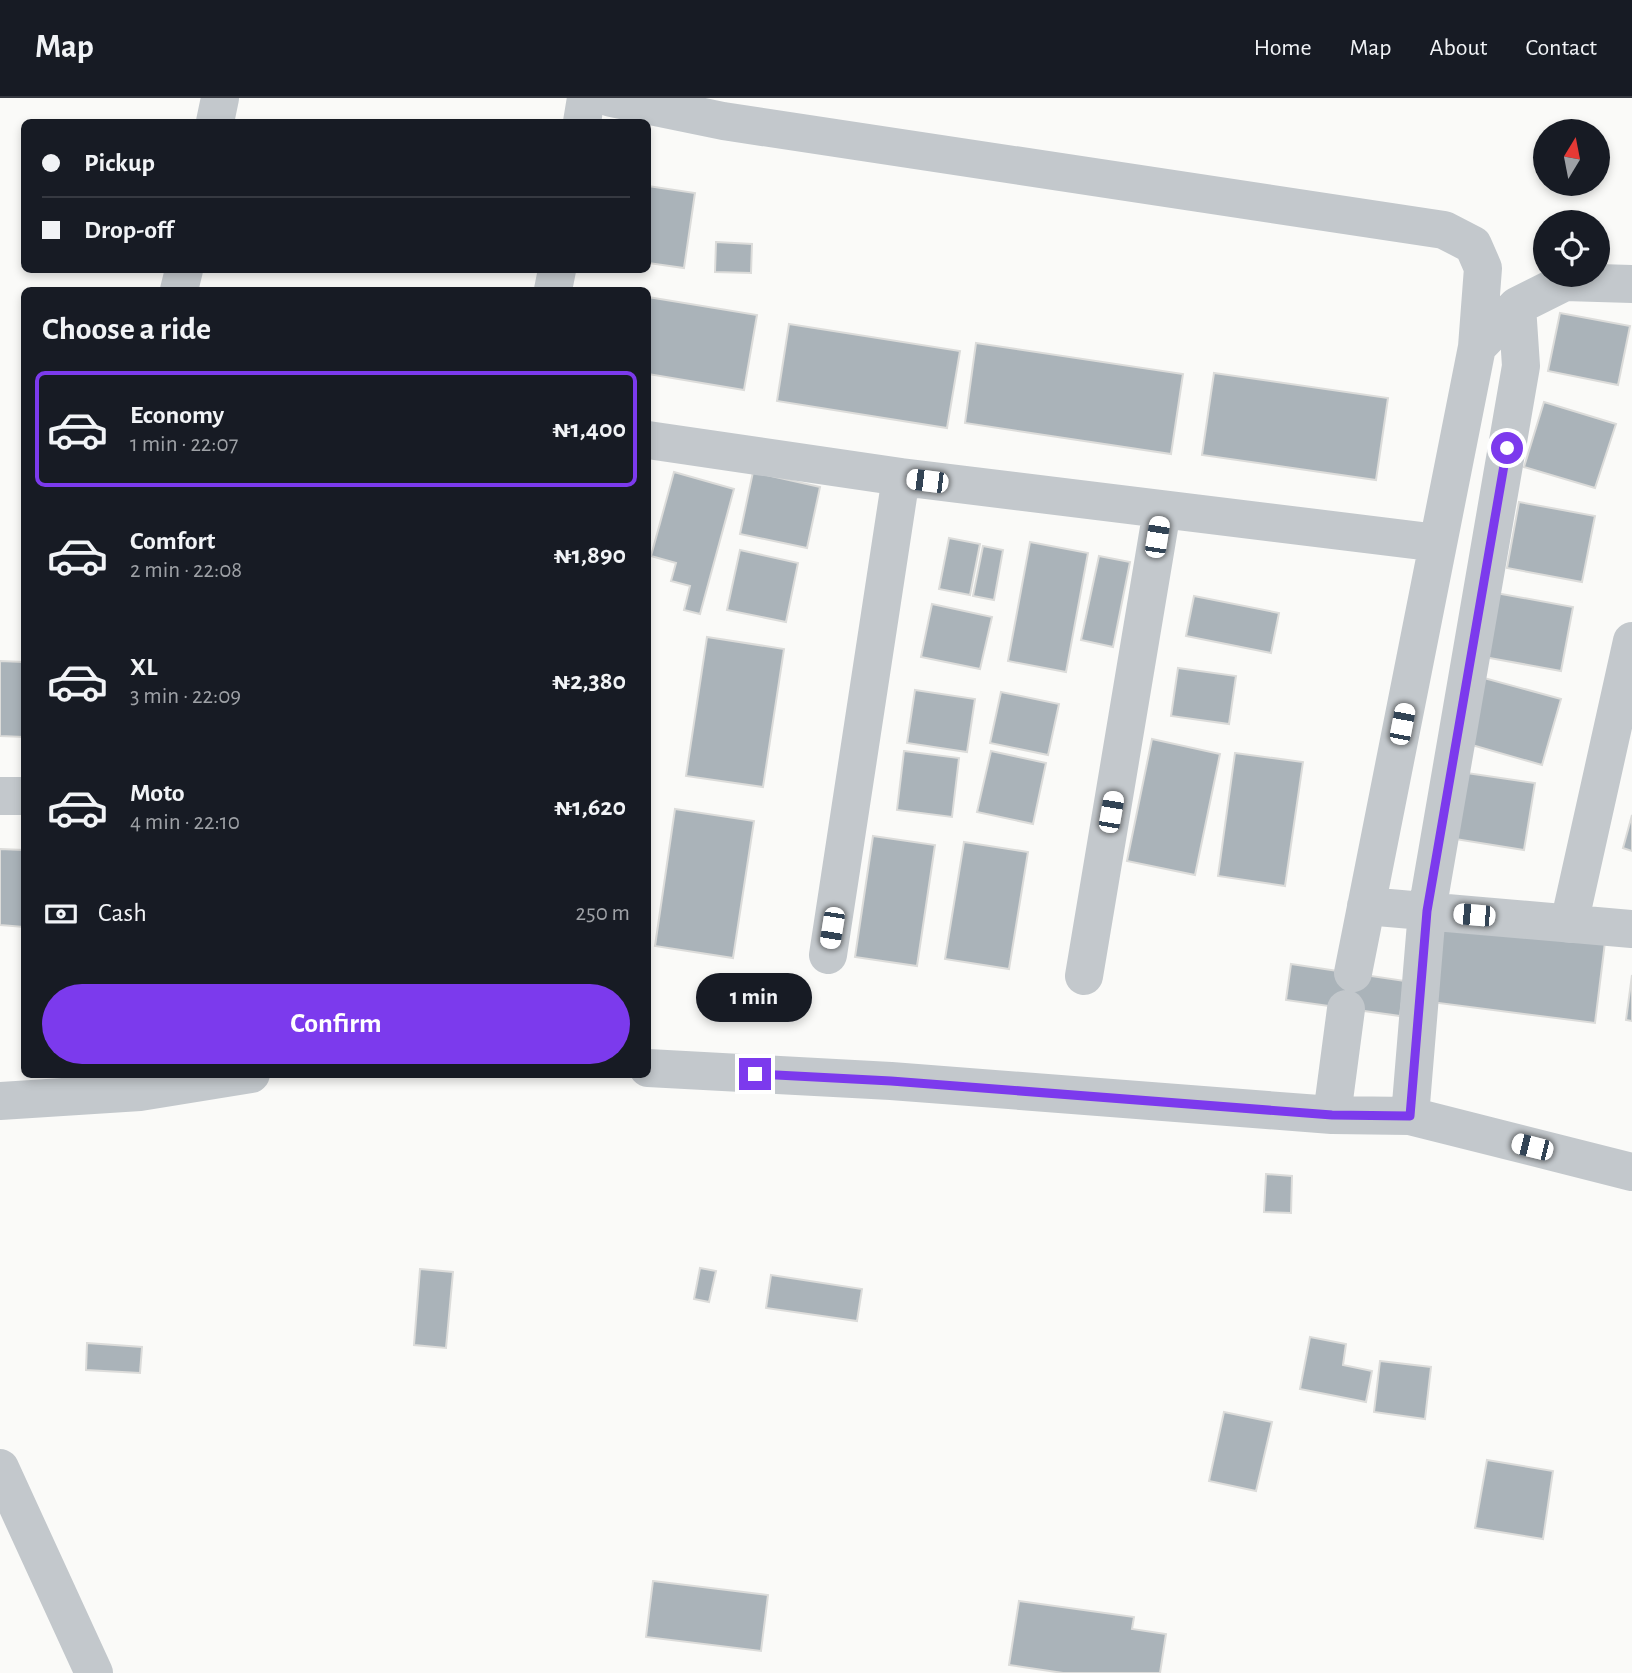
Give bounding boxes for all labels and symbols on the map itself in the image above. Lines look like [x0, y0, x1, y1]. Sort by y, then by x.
north arrow [1533, 119, 1610, 196]
route start [1491, 432, 1523, 464]
car [905, 468, 950, 494]
car [1144, 515, 1171, 559]
car [1388, 701, 1417, 747]
car [1098, 789, 1125, 835]
car [1453, 903, 1496, 927]
car [819, 906, 846, 950]
callout: 1 min [697, 972, 813, 1021]
route end [739, 1058, 771, 1090]
car [1510, 1132, 1555, 1162]

